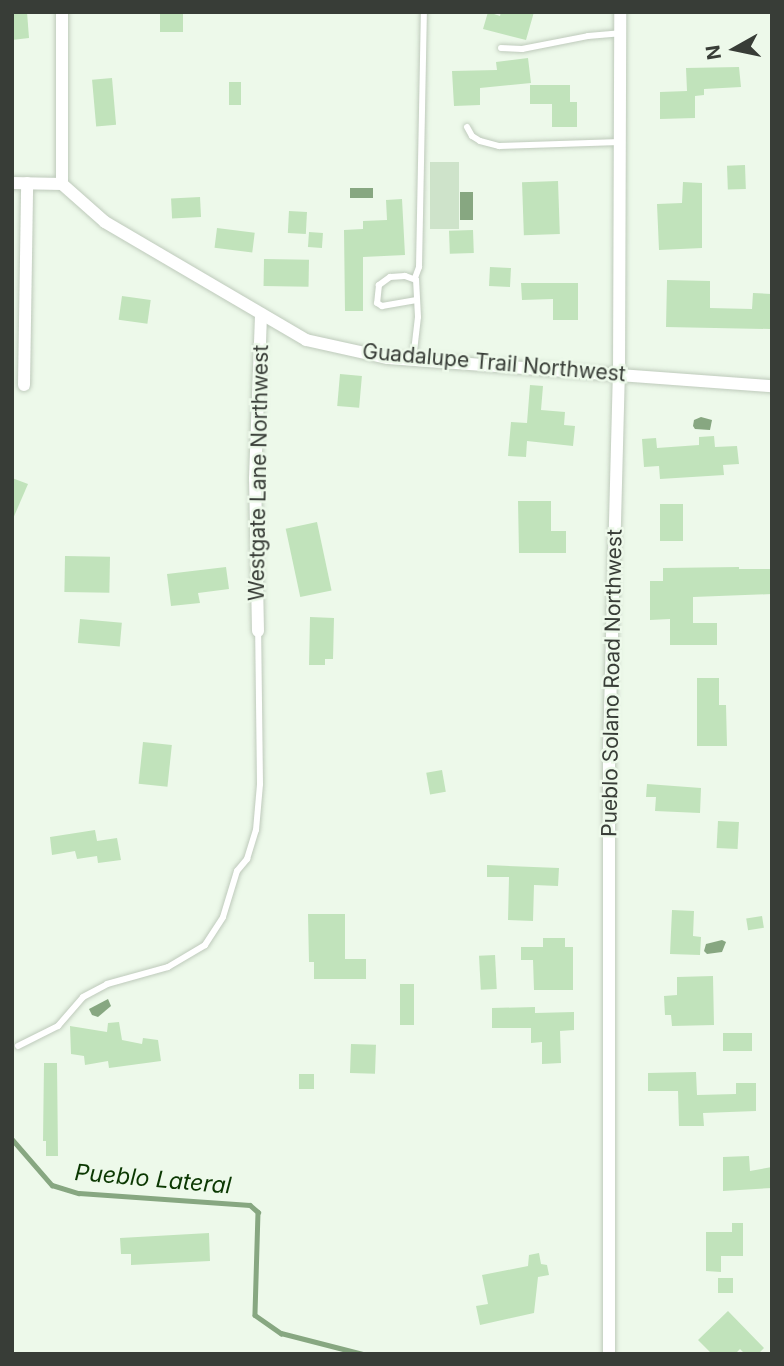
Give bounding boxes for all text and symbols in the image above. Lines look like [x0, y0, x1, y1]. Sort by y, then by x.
north arrow [700, 14, 770, 84]
text: N [701, 43, 726, 61]
street label: Guadalupe Trail Northwest [361, 339, 627, 387]
street label: Westgate Lane Northwest [244, 345, 274, 601]
street label: Pueblo Solano Road Northwest [597, 529, 627, 837]
water label: Pueblo Lateral [74, 1158, 232, 1200]

